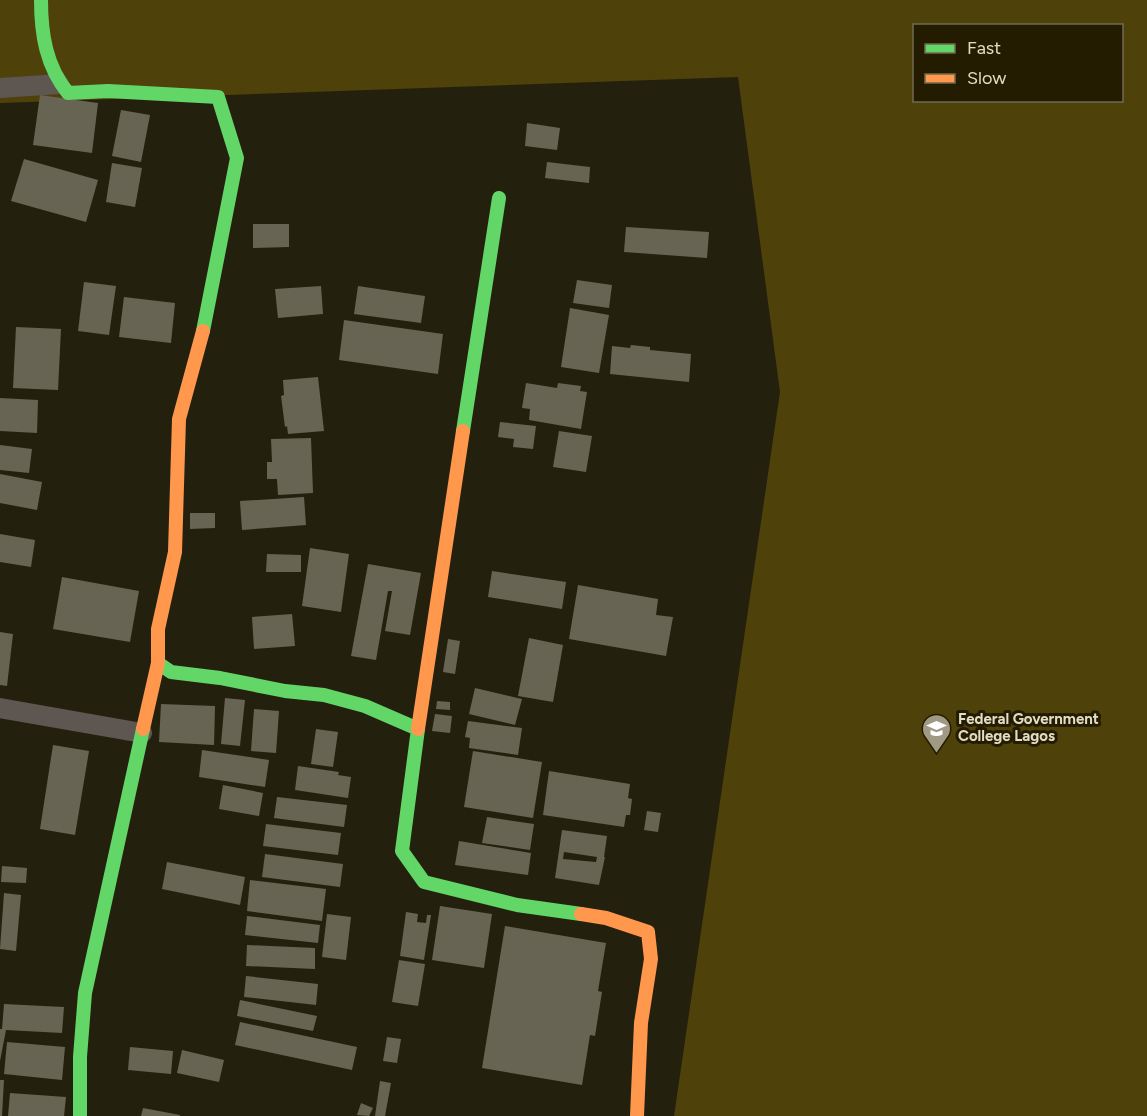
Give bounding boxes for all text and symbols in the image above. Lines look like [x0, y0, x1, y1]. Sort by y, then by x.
legend [913, 24, 1123, 102]
text: Fast [967, 37, 1001, 59]
text: Slow [967, 67, 1006, 89]
place label: Federal Government College Lagos [958, 710, 1099, 745]
school or university icon: Federal Government College Lagos [921, 712, 953, 754]

